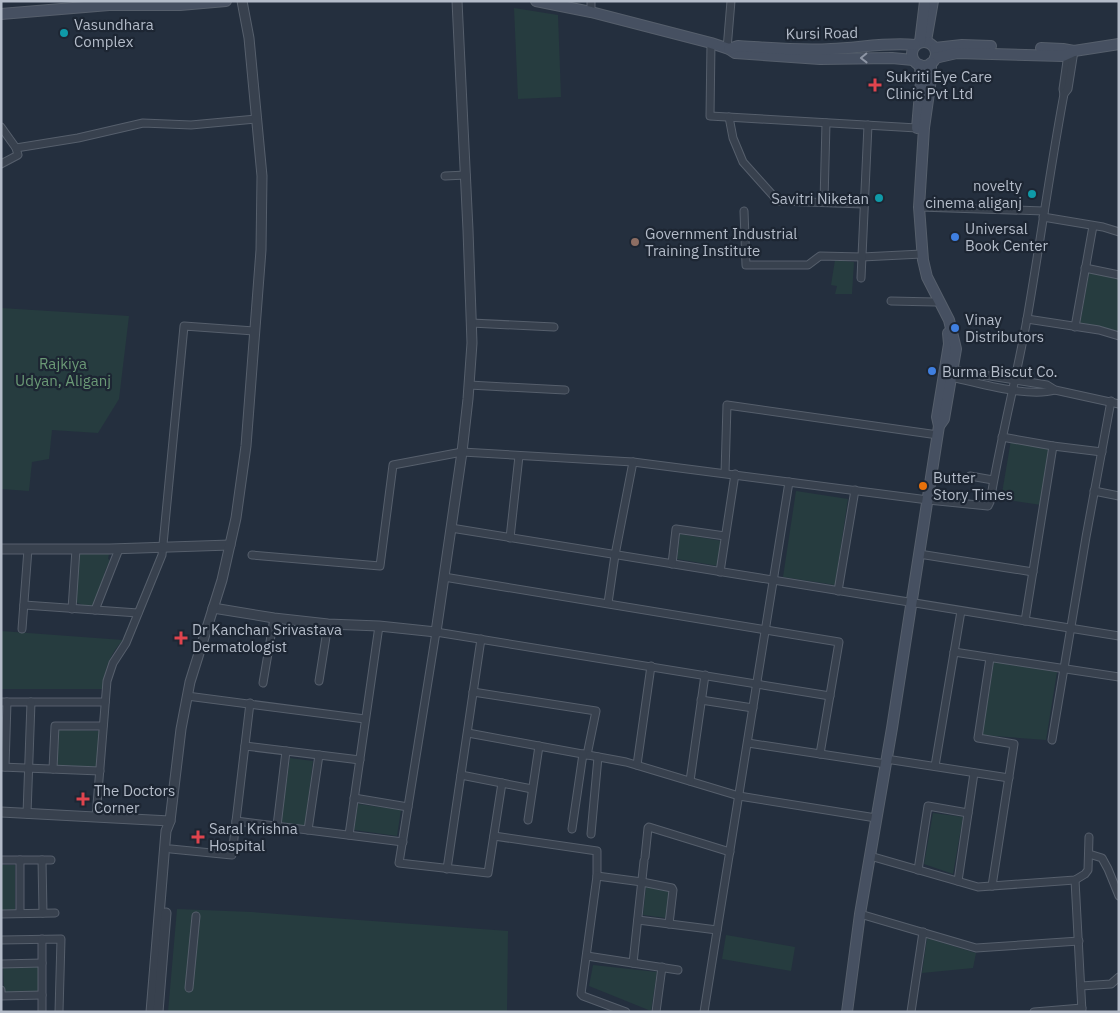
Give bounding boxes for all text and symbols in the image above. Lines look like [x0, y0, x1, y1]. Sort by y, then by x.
place label: Vasundhara Complex [74, 15, 154, 51]
street label: Kursi Road [786, 23, 858, 43]
marker: Vasundhara Complex [58, 27, 70, 39]
one-way arrow [860, 53, 868, 64]
place label: Sukriti Eye Care Clinic Pvt Ltd [886, 67, 992, 103]
marker: Sukriti Eye Care Clinic Pvt Ltd [868, 78, 882, 92]
place label: novelty cinema aliganj [925, 176, 1023, 212]
marker: novelty cinema aliganj [1026, 188, 1038, 200]
place label: Savitri Niketan [771, 189, 869, 208]
marker: Savitri Niketan [873, 192, 885, 204]
place label: Universal Book Center [965, 219, 1049, 255]
place label: Government Industrial Training Institute [645, 224, 797, 260]
marker: Universal Book Center [949, 231, 961, 243]
marker: Government Industrial Training Institute [629, 236, 641, 248]
place label: Vinay Distributors [965, 310, 1044, 346]
marker: Vinay Distributors [949, 322, 961, 334]
park label: Rajkiya Udyan, Aliganj [15, 354, 111, 390]
place label: Burma Biscut Co. [942, 362, 1058, 381]
marker: Burma Biscut Co. [926, 365, 938, 377]
place label: Butter Story Times [933, 468, 1013, 504]
marker: Butter Story Times [917, 480, 929, 492]
place label: Dr Kanchan Srivastava Dermatologist [192, 620, 342, 656]
marker: Dr Kanchan Srivastava Dermatologist [174, 631, 188, 645]
place label: The Doctors Corner [94, 781, 175, 817]
marker: The Doctors Corner [76, 792, 90, 806]
place label: Saral Krishna Hospital [209, 819, 298, 855]
marker: Saral Krishna Hospital [191, 830, 205, 844]

